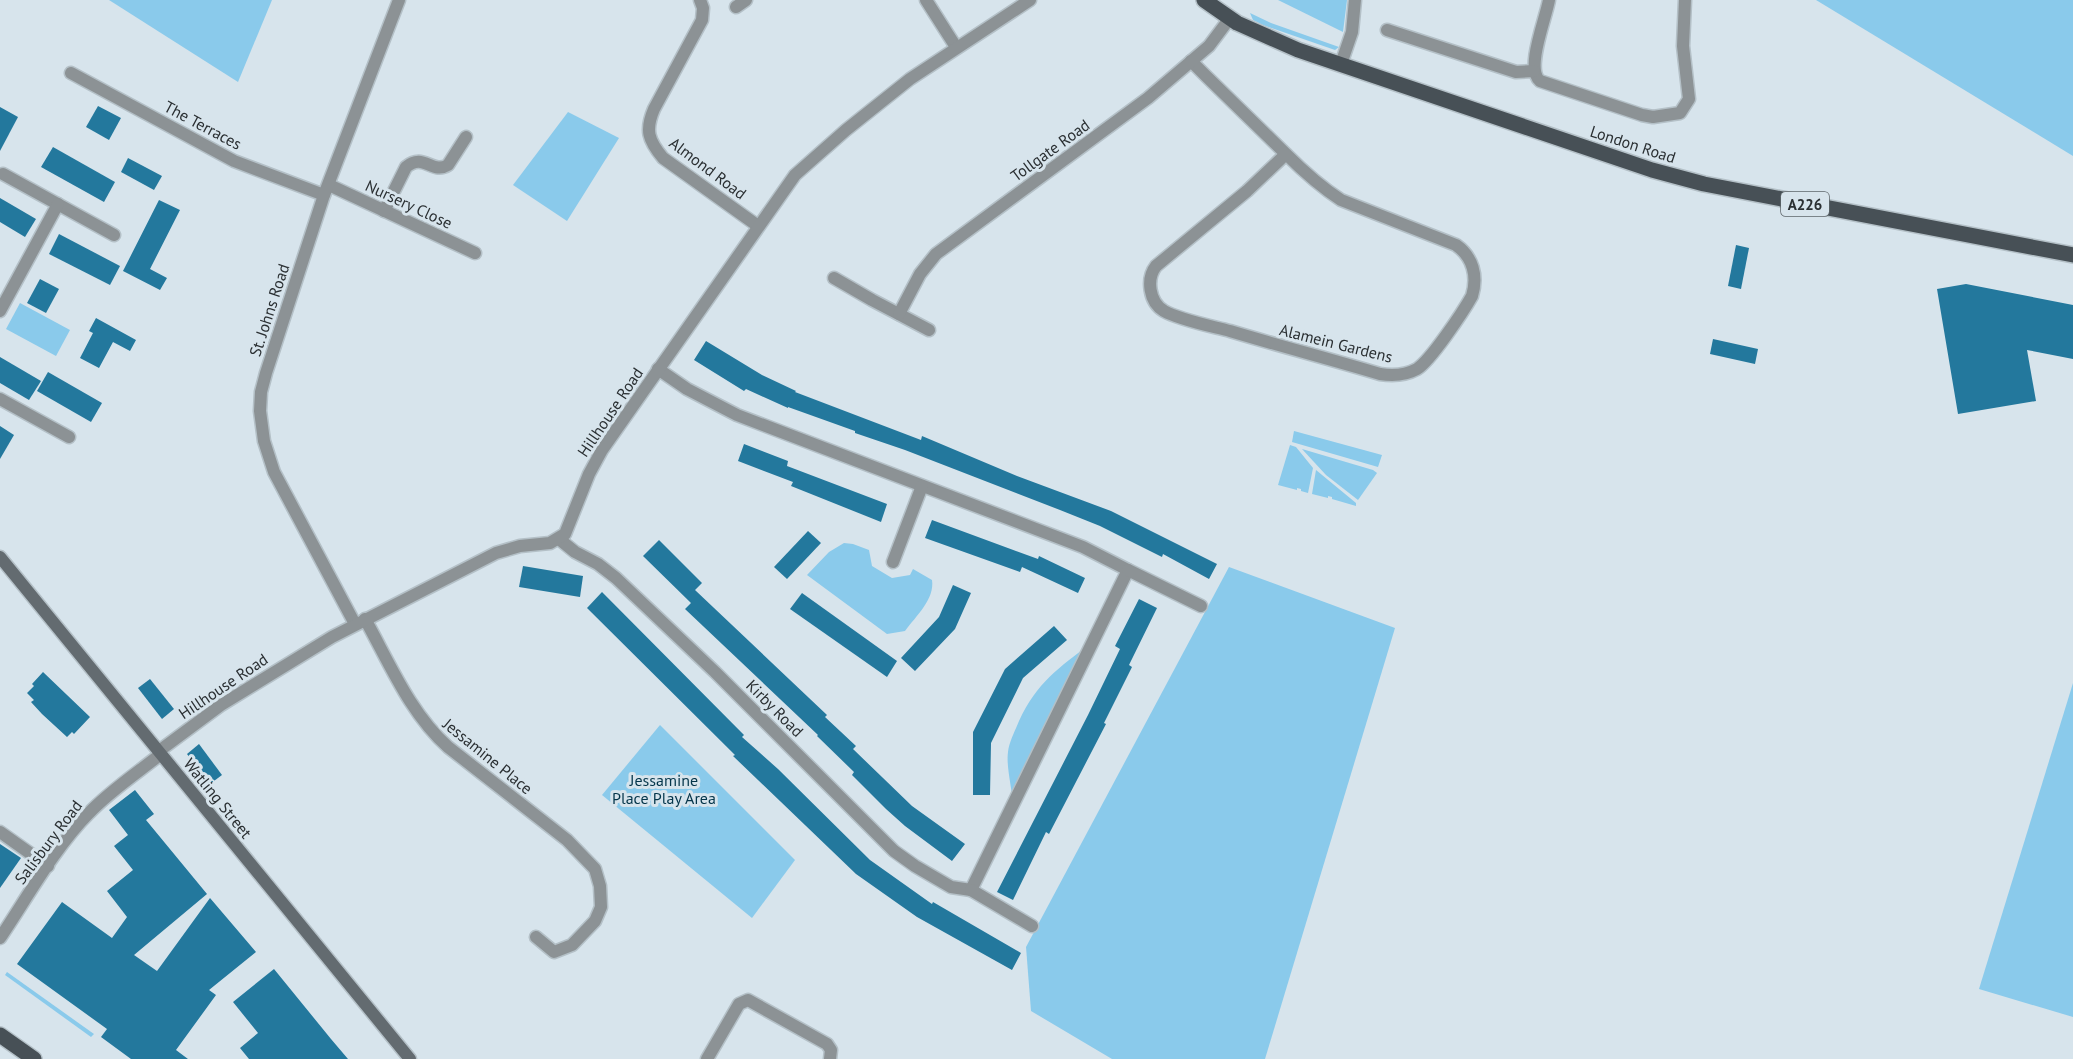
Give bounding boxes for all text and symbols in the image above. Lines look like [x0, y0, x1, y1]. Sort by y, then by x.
street label: The Terraces [161, 96, 245, 154]
street label: Tollgate Road [1007, 115, 1093, 185]
street label: London Road [1588, 121, 1678, 167]
street label: Almond Road [666, 133, 750, 203]
street label: Nursery Close [362, 175, 456, 233]
road number: A226 [1781, 192, 1829, 216]
street label: St. Johns Road [245, 261, 293, 359]
street label: Alamein Gardens [1277, 319, 1395, 367]
street label: Hillhouse Road [573, 364, 647, 460]
street label: Hillhouse Road [175, 649, 271, 723]
street label: Kirby Road [742, 675, 808, 741]
street label: Jessamine Place [439, 713, 537, 798]
street label: Watling Street [180, 754, 257, 843]
park label: Jessamine Place Play Area [612, 770, 716, 808]
street label: Salisbury Road [10, 796, 86, 888]

